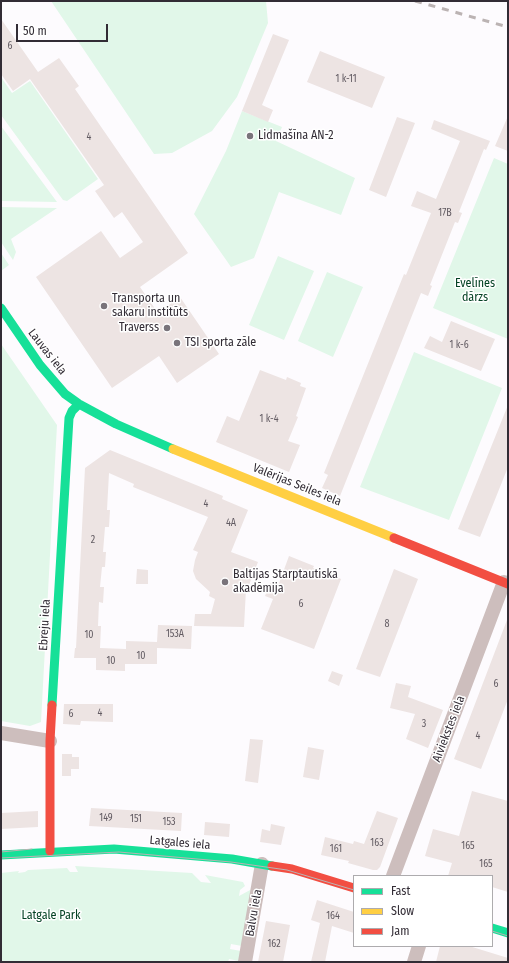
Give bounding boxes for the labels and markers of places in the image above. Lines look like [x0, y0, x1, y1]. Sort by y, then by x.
place label: Lidmašīna AN-2 [258, 129, 334, 143]
marker: Lidmašīna AN-2 [245, 131, 255, 141]
place label: Transporta un sakaru institūts [112, 292, 188, 320]
marker: Transporta un sakaru institūts [99, 301, 109, 311]
place label: Traverss [119, 321, 159, 335]
marker: Traverss [162, 323, 172, 333]
place label: TSI sporta zāle [185, 336, 256, 350]
marker: TSI sporta zāle [172, 338, 182, 348]
place label: Baltijas Starptautiskā akadēmija [233, 568, 338, 596]
marker: Baltijas Starptautiskā akadēmija [220, 577, 230, 587]

